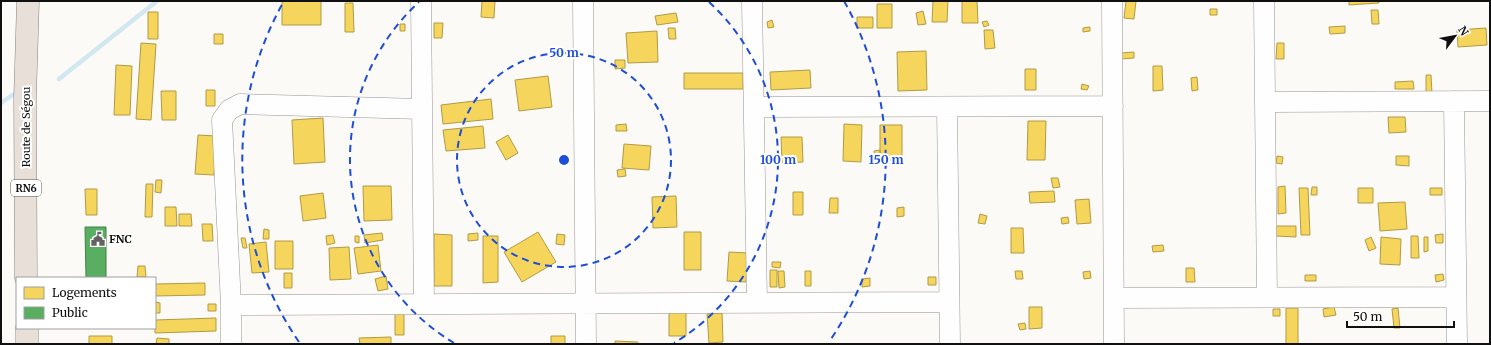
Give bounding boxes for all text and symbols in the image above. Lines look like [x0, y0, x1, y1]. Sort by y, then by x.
north arrow [1435, 16, 1475, 56]
text: N [1455, 23, 1472, 38]
text: 50 m [549, 45, 579, 60]
street label: Route de Ségou [19, 87, 33, 167]
text: 100 m [760, 152, 796, 167]
text: 150 m [869, 152, 904, 167]
centre of rings [557, 153, 571, 167]
road number: RN6 [11, 180, 41, 196]
public building icon: FNC [90, 231, 106, 247]
place label: FNC [109, 232, 132, 246]
legend [16, 277, 156, 329]
text: Logements [52, 285, 117, 300]
scale bar [1347, 303, 1454, 329]
text: Public [52, 305, 88, 320]
text: 50 m [1353, 309, 1382, 324]

